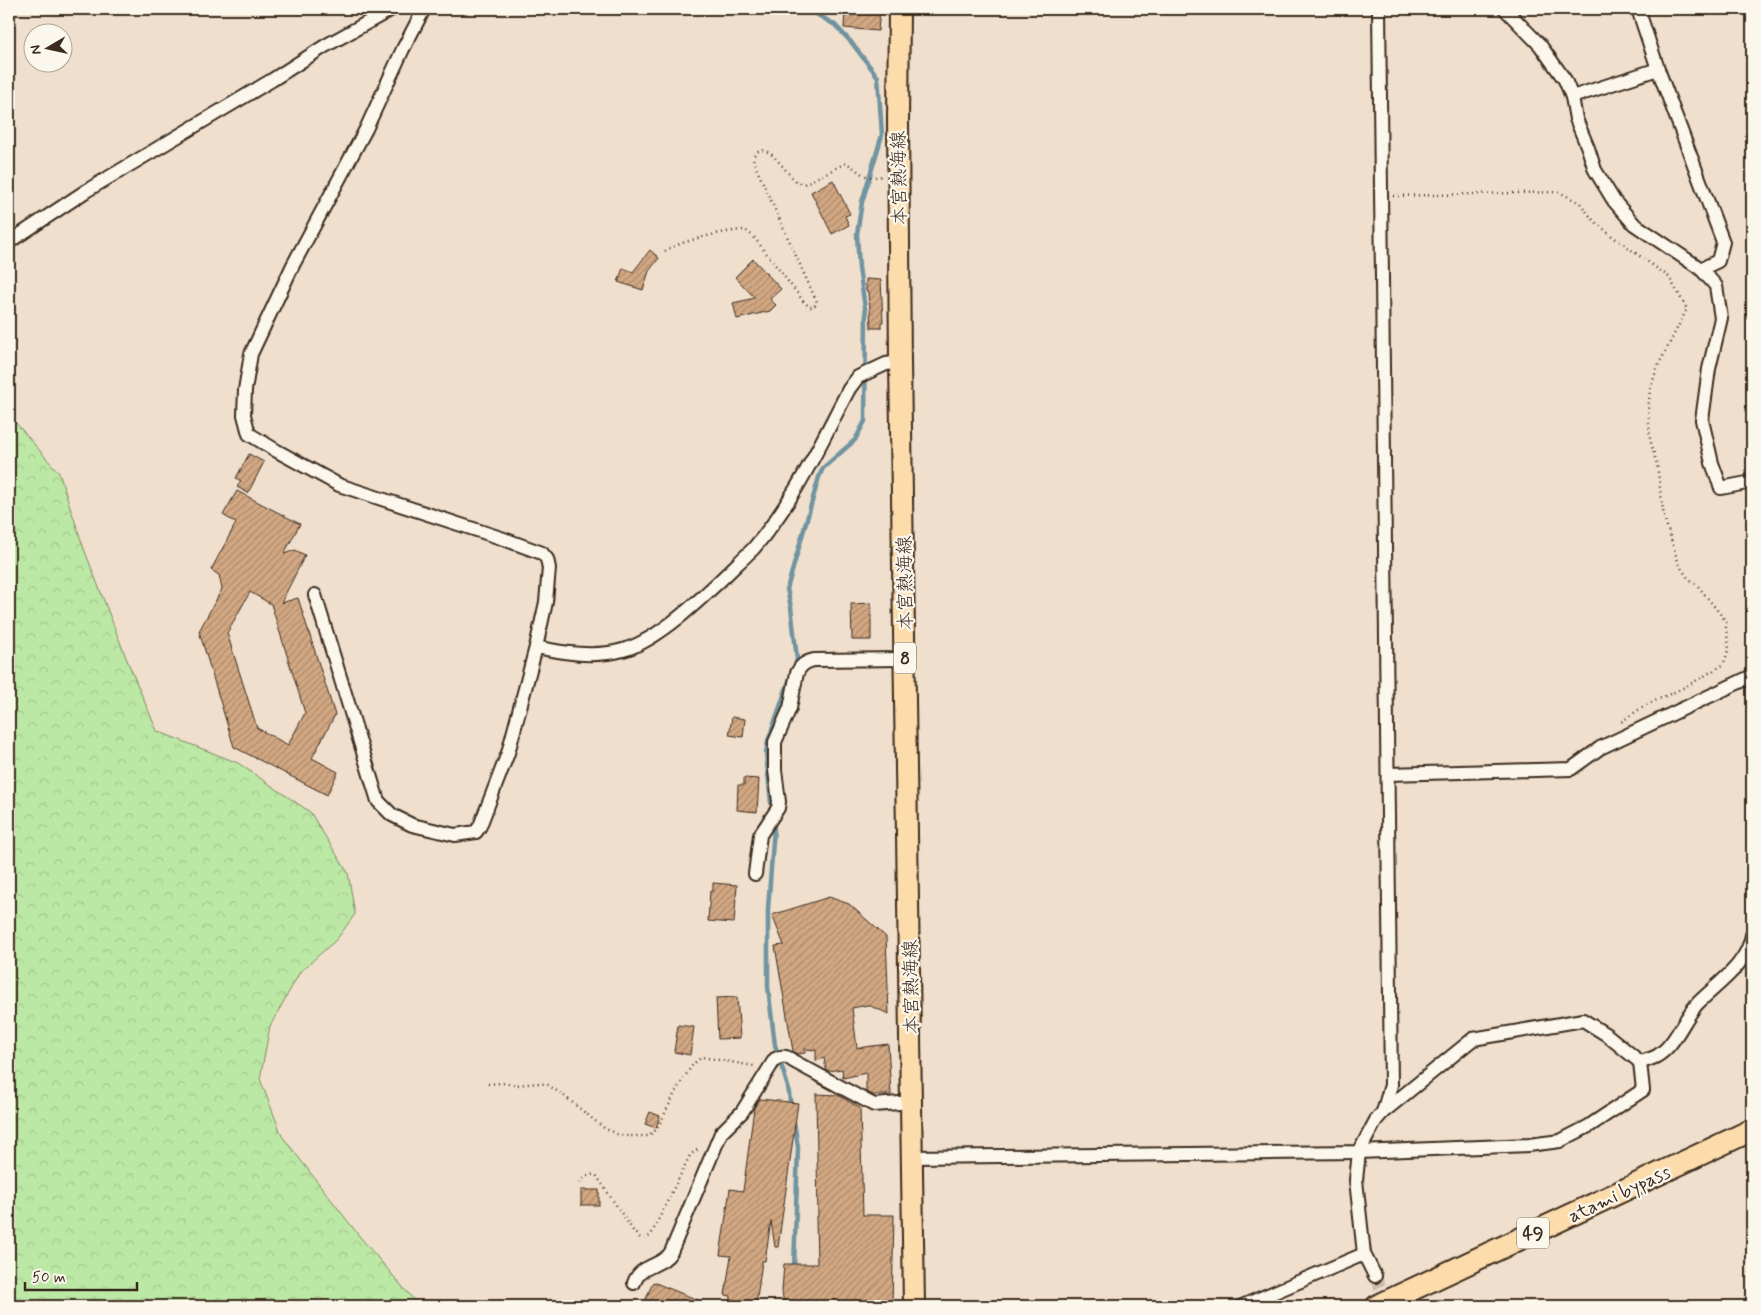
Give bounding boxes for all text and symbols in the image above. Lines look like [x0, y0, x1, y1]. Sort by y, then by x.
north arrow [22, 22, 72, 72]
text: N [27, 44, 46, 56]
street label: 本宮熱海線 [886, 130, 913, 226]
street label: 本宮熱海線 [892, 535, 919, 631]
road number: 8 [894, 642, 916, 674]
street label: 本宮熱海線 [898, 939, 925, 1035]
street label: atami bypass [1565, 1160, 1676, 1230]
road number: 49 [1517, 1218, 1549, 1248]
scale bar [25, 1260, 138, 1292]
text: 50 m [32, 1268, 66, 1288]

